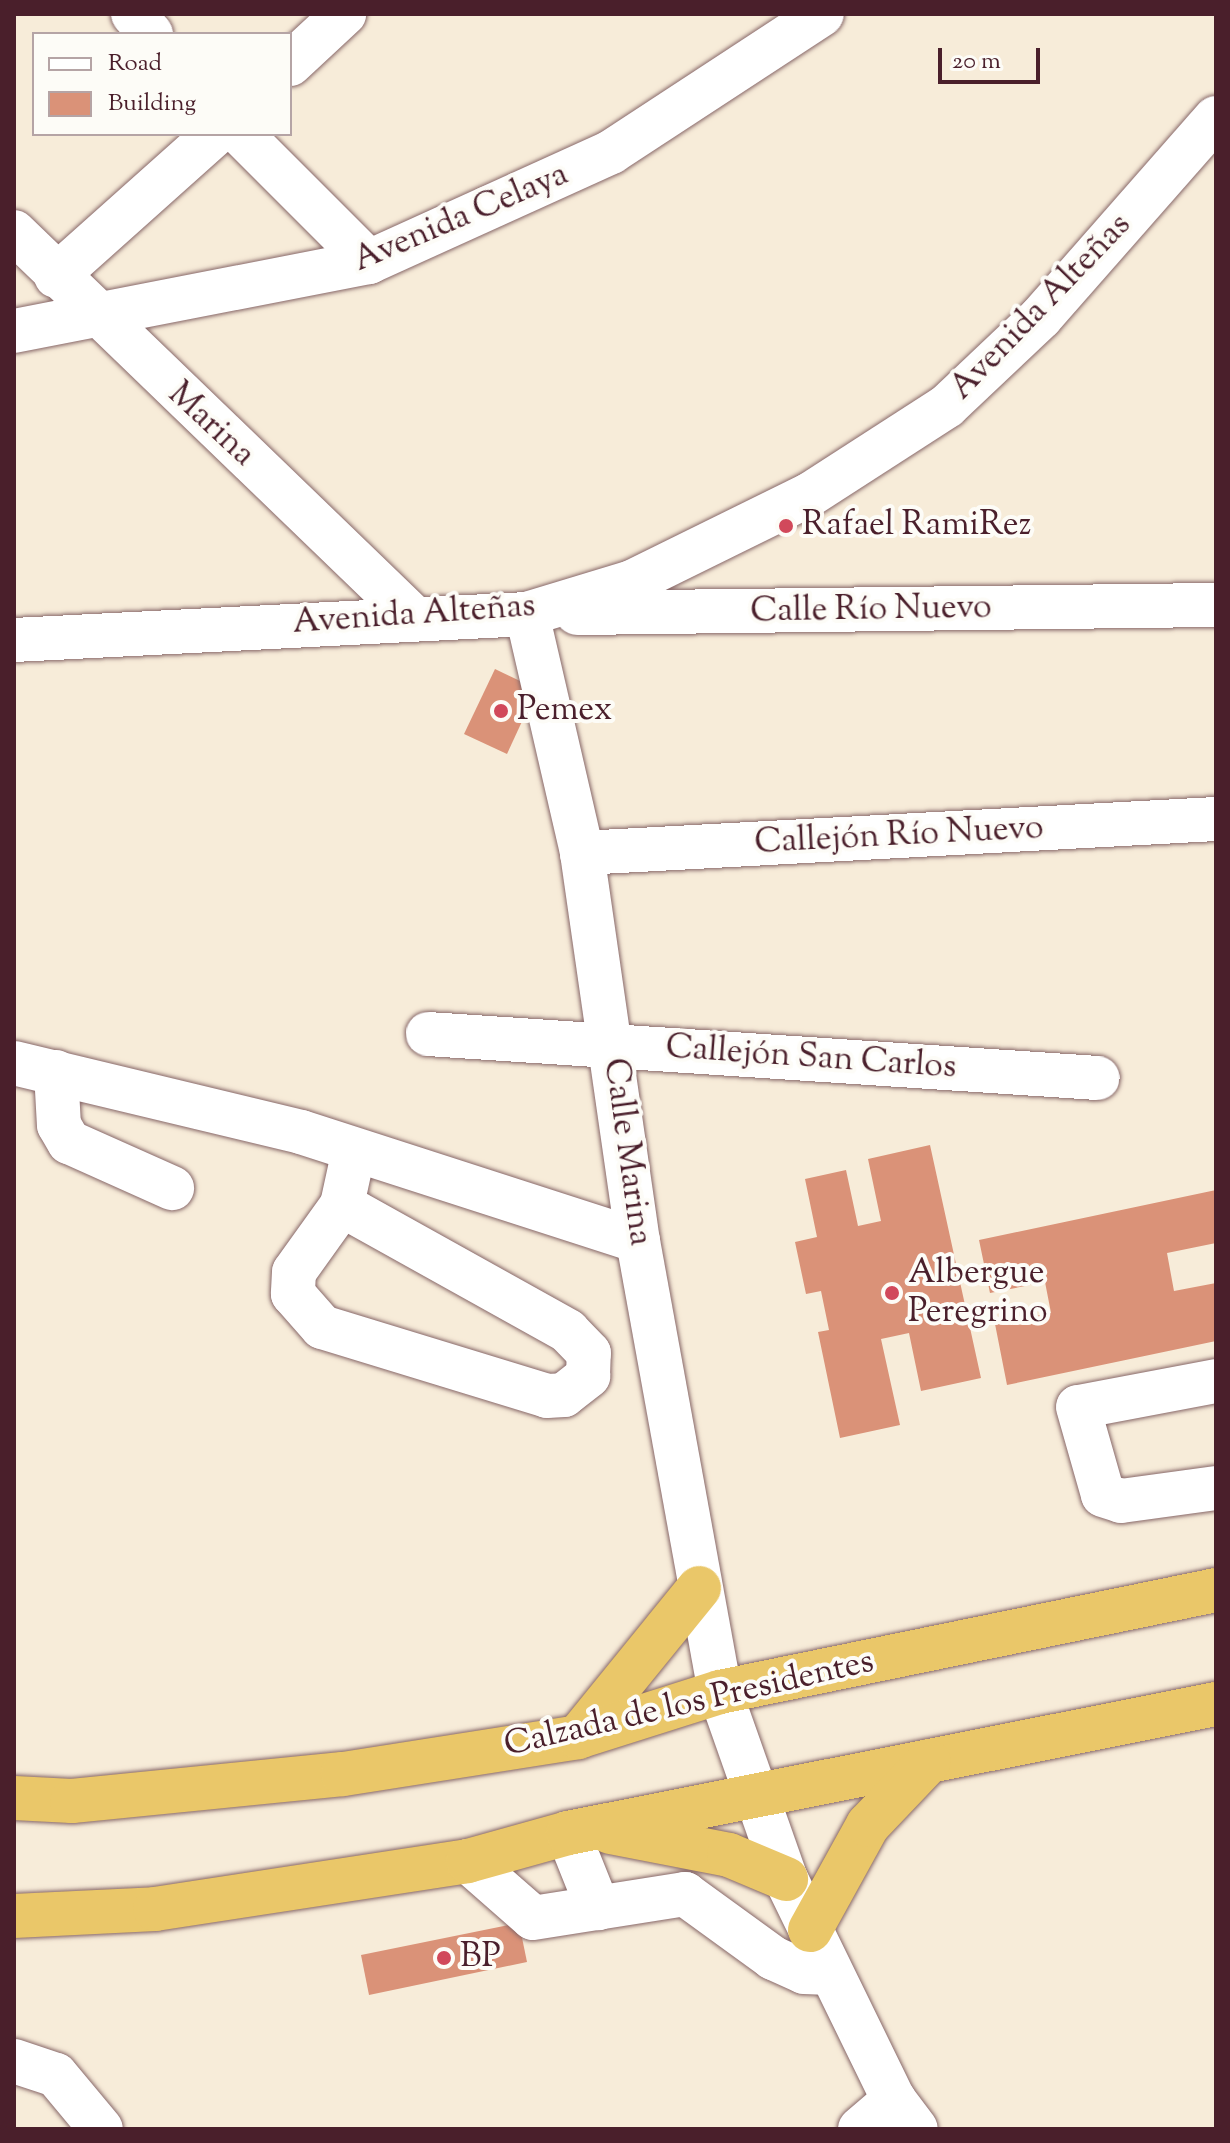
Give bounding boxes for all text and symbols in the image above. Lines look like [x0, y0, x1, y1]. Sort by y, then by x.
legend [32, 32, 292, 136]
scale bar [942, 32, 1044, 82]
text: 20 m [952, 45, 1001, 79]
text: Road [108, 47, 162, 81]
text: Building [108, 87, 196, 121]
street label: Avenida Celaya [347, 154, 575, 282]
street label: Avenida Alteñas [942, 205, 1140, 409]
street label: Marina [159, 374, 263, 476]
place label: Rafael RamiRez [802, 506, 1031, 546]
marker: Rafael RamiRez [777, 517, 795, 535]
street label: Avenida Alteñas [291, 586, 537, 644]
street label: Calle Río Nuevo [750, 587, 992, 633]
place label: Pemex [517, 691, 612, 731]
marker: Pemex [492, 702, 510, 720]
street label: Callejón Río Nuevo [754, 808, 1044, 864]
street label: Callejón San Carlos [664, 1027, 958, 1089]
street label: Calle Marina [594, 1056, 660, 1248]
place label: Albergue Peregrino [908, 1253, 1048, 1332]
marker: Albergue Peregrino [883, 1284, 901, 1302]
street label: Calzada de los Presidentes [500, 1642, 878, 1766]
place label: BP [460, 1938, 501, 1978]
marker: BP [435, 1949, 453, 1967]

